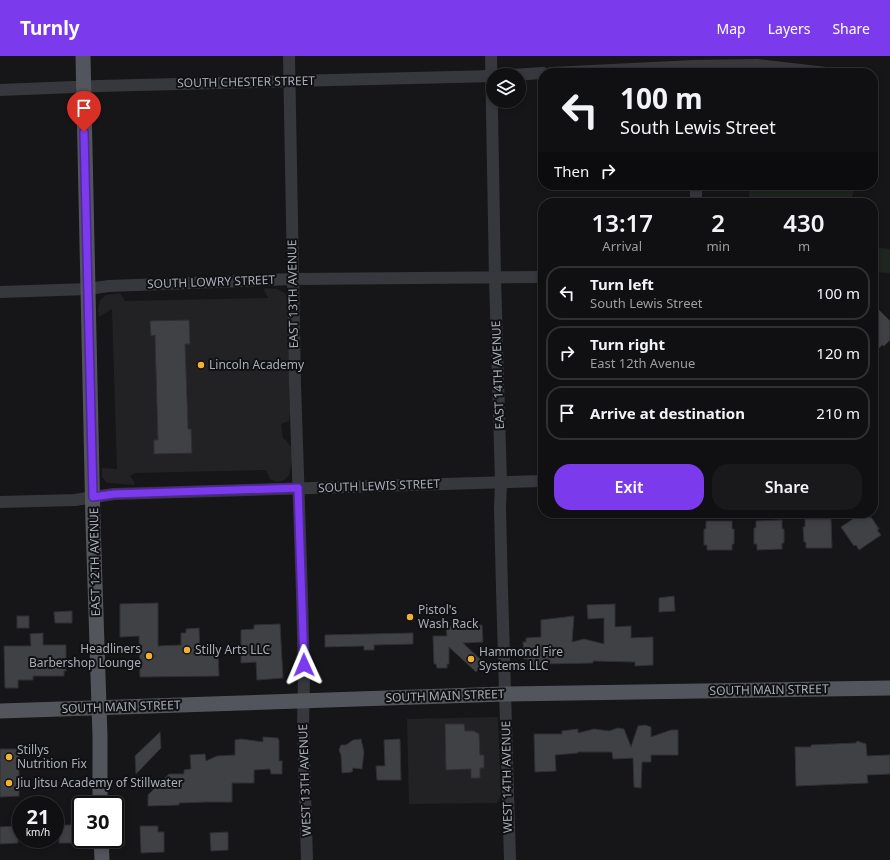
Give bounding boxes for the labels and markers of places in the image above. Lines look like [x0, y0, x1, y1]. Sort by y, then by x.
pin [67, 91, 101, 132]
place label: Lincoln Academy [209, 356, 305, 373]
marker: Lincoln Academy [196, 360, 206, 370]
place label: Pistol's Wash Rack [418, 601, 479, 632]
marker: Pistol's Wash Rack [405, 612, 415, 622]
place label: Headliners Barbershop Lounge [29, 640, 141, 671]
place label: Stilly Arts LLC [195, 641, 271, 658]
place label: Hammond Fire Systems LLC [479, 643, 563, 674]
marker: Stilly Arts LLC [182, 645, 192, 655]
marker: Headliners Barbershop Lounge [144, 651, 154, 661]
marker: Hammond Fire Systems LLC [466, 654, 476, 664]
place label: Stillys Nutrition Fix [17, 741, 87, 772]
marker: Stillys Nutrition Fix [4, 752, 14, 762]
place label: Jiu Jitsu Academy of Stillwater [16, 774, 183, 791]
marker: Jiu Jitsu Academy of Stillwater [4, 778, 14, 788]

